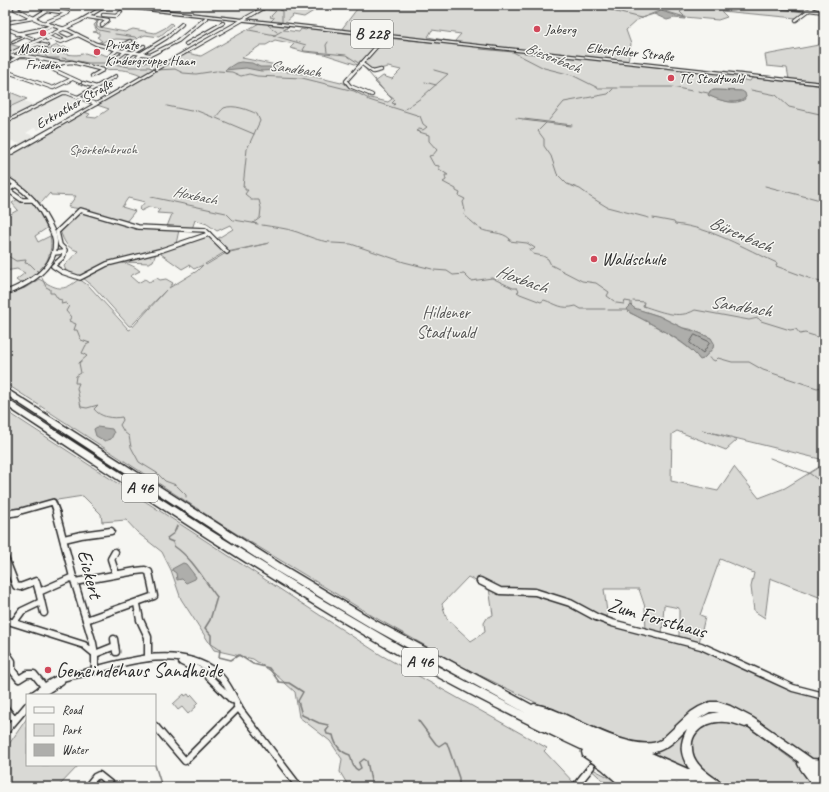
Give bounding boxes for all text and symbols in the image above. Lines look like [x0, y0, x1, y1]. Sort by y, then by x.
road number: B 228 [351, 20, 393, 48]
place label: Jaberg [544, 21, 577, 38]
marker: Jaberg [532, 24, 542, 34]
marker: Maria vom Frieden [38, 28, 48, 38]
place label: Private Kindergruppe Haan [105, 36, 196, 69]
water label: Biesenbach [523, 38, 584, 78]
street label: Elberfelder Straße [586, 39, 676, 65]
place label: Maria vom Frieden [18, 40, 69, 73]
marker: Private Kindergruppe Haan [92, 47, 102, 57]
water label: Sandbach [268, 56, 323, 82]
place label: TC Stadtwald [679, 70, 746, 87]
marker: TC Stadtwald [666, 73, 676, 83]
street label: Erkrather Straße [33, 75, 116, 133]
park label: Spörkelnbruch [69, 141, 138, 158]
water label: Hoxbach [172, 182, 220, 210]
water label: Bürenbach [706, 211, 777, 258]
place label: Waldschule [602, 249, 667, 270]
marker: Waldschule [589, 254, 599, 264]
water label: Hoxbach [493, 260, 552, 299]
water label: Sandbach [709, 290, 775, 322]
park label: Hildener Stadtwald [416, 302, 478, 343]
road number: A 46 [122, 474, 158, 502]
street label: Eickert [72, 547, 109, 603]
street label: Zum Forsthaus [605, 592, 711, 645]
road number: A 46 [402, 648, 438, 676]
place label: Gemeindehaus Sandheide [56, 658, 224, 683]
marker: Gemeindehaus Sandheide [43, 665, 53, 675]
legend [26, 694, 156, 766]
text: Road [62, 702, 84, 718]
text: Park [62, 722, 83, 738]
text: Water [62, 742, 90, 758]

